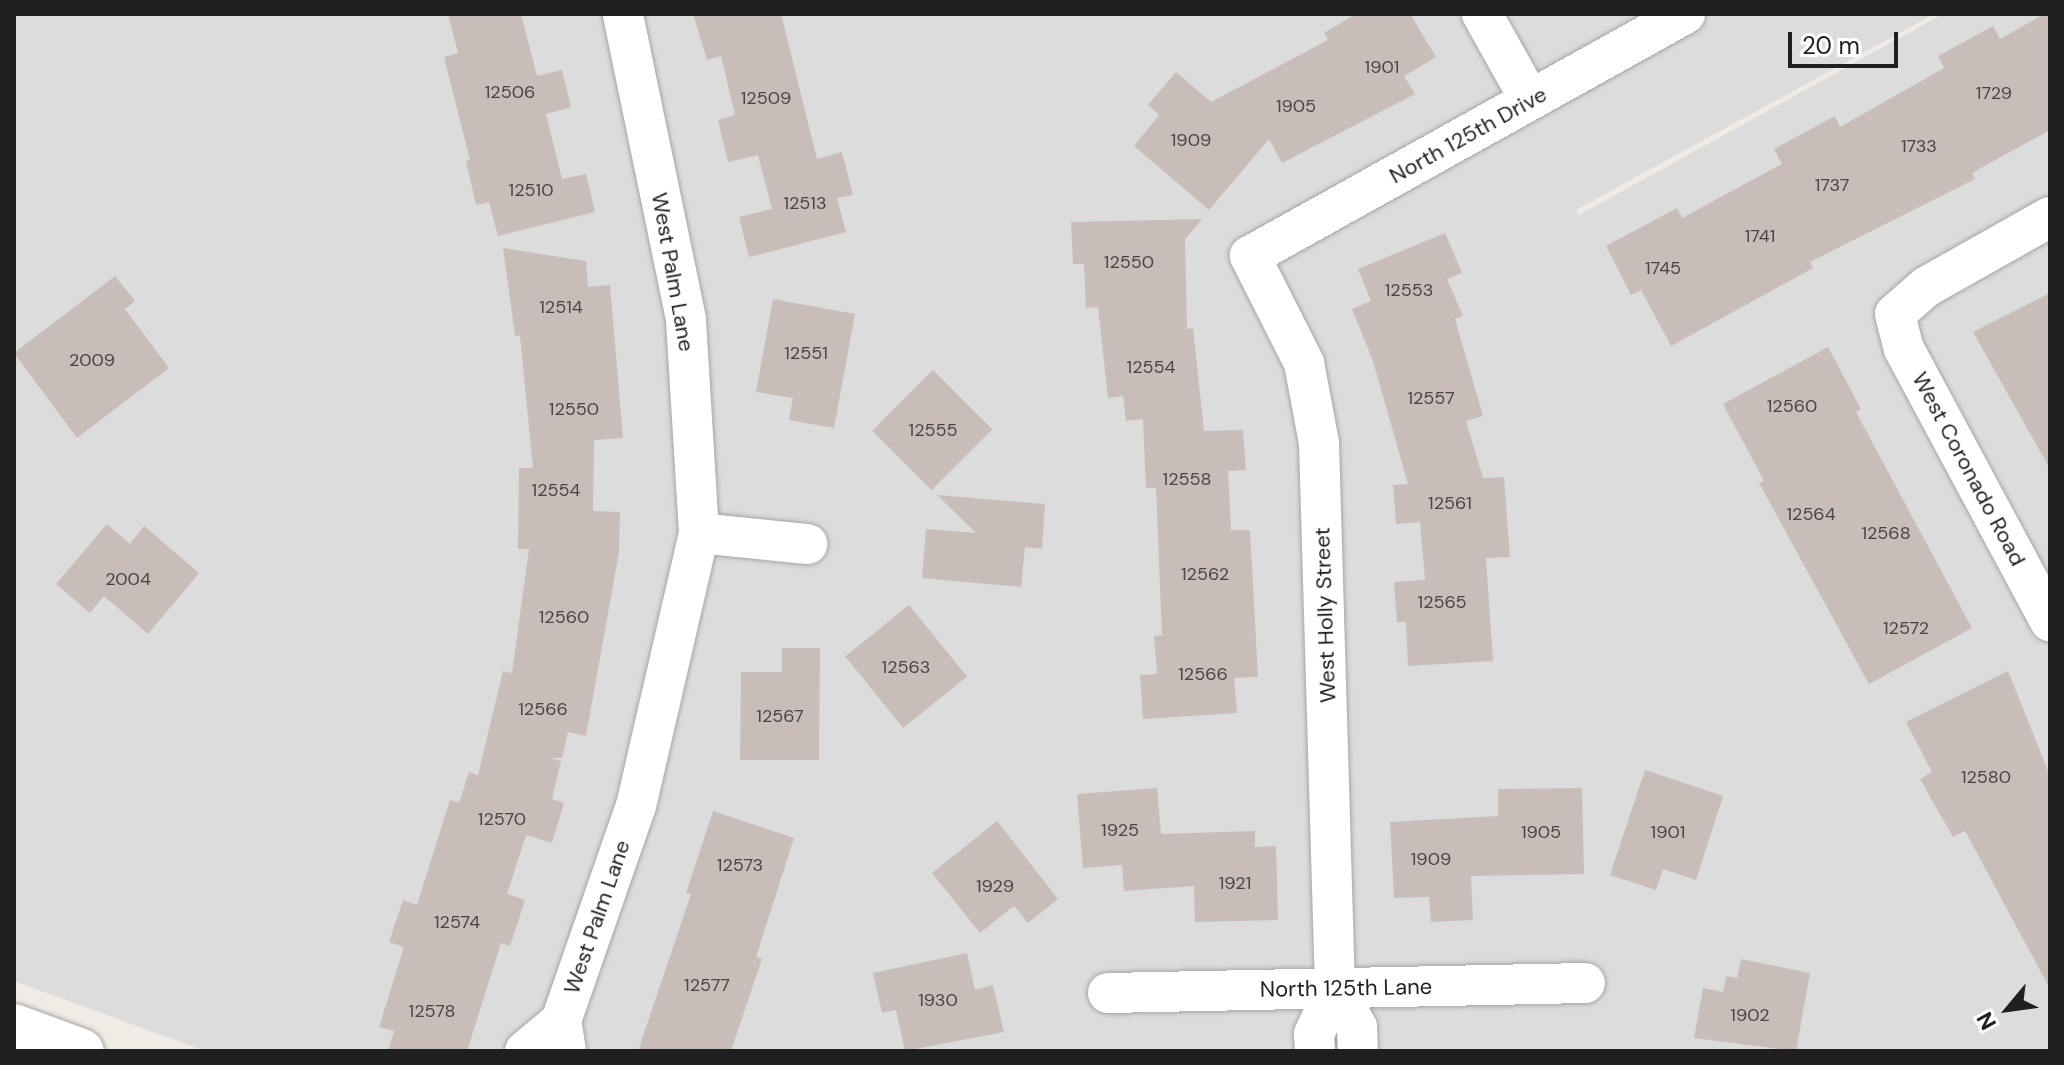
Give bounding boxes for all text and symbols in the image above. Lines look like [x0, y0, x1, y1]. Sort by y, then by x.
scale bar [1792, 16, 1902, 66]
text: 20 m [1802, 30, 1860, 61]
house number: 1901 [1365, 56, 1399, 78]
house number: 12506 [485, 81, 535, 103]
street label: North 125th Drive [1385, 81, 1551, 189]
house number: 1729 [1976, 82, 2012, 104]
house number: 12509 [741, 87, 791, 109]
house number: 1905 [1276, 95, 1316, 117]
house number: 1909 [1171, 129, 1211, 151]
house number: 1733 [1901, 135, 1937, 157]
house number: 1737 [1815, 174, 1849, 196]
house number: 12510 [509, 179, 553, 201]
street label: West Palm Lane [646, 190, 700, 354]
house number: 12513 [783, 192, 827, 214]
house number: 1741 [1745, 225, 1775, 247]
house number: 12550 [1104, 251, 1154, 273]
house number: 1745 [1645, 257, 1681, 279]
house number: 12553 [1385, 279, 1433, 301]
house number: 12514 [539, 296, 583, 318]
house number: 12551 [784, 342, 828, 364]
house number: 2009 [69, 349, 115, 371]
house number: 12554 [1127, 356, 1175, 378]
street label: West Coronado Road [1907, 368, 2031, 570]
house number: 12557 [1407, 387, 1455, 409]
house number: 12560 [1767, 395, 1817, 417]
house number: 12550 [549, 398, 599, 420]
house number: 12555 [909, 419, 957, 441]
house number: 12558 [1163, 468, 1211, 490]
house number: 12554 [532, 479, 580, 501]
house number: 12561 [1428, 492, 1472, 514]
house number: 12564 [1786, 503, 1836, 525]
house number: 12568 [1861, 522, 1911, 544]
street label: West Holly Street [1309, 527, 1341, 703]
house number: 12562 [1181, 563, 1229, 585]
house number: 2004 [105, 568, 151, 590]
house number: 12565 [1418, 591, 1466, 613]
house number: 12560 [539, 606, 589, 628]
house number: 12572 [1883, 617, 1929, 639]
house number: 12563 [882, 656, 930, 678]
house number: 12566 [1178, 663, 1228, 685]
house number: 12566 [518, 698, 568, 720]
house number: 12567 [756, 705, 804, 727]
house number: 12580 [1961, 766, 2011, 788]
house number: 12570 [478, 808, 526, 830]
house number: 1925 [1101, 819, 1139, 841]
house number: 1905 [1521, 821, 1561, 843]
house number: 1901 [1651, 821, 1685, 843]
street label: West Palm Lane [558, 837, 636, 997]
house number: 1909 [1411, 848, 1451, 870]
house number: 12573 [717, 854, 763, 876]
house number: 1921 [1219, 872, 1251, 894]
house number: 1929 [976, 875, 1014, 897]
house number: 12574 [434, 911, 480, 933]
north arrow [1968, 969, 2048, 1049]
street label: North 125th Lane [1260, 973, 1432, 1003]
house number: 12577 [684, 974, 730, 996]
house number: 1930 [918, 989, 958, 1011]
house number: 12578 [409, 1000, 455, 1022]
house number: 1902 [1730, 1004, 1770, 1026]
text: N [1970, 1007, 2003, 1035]

